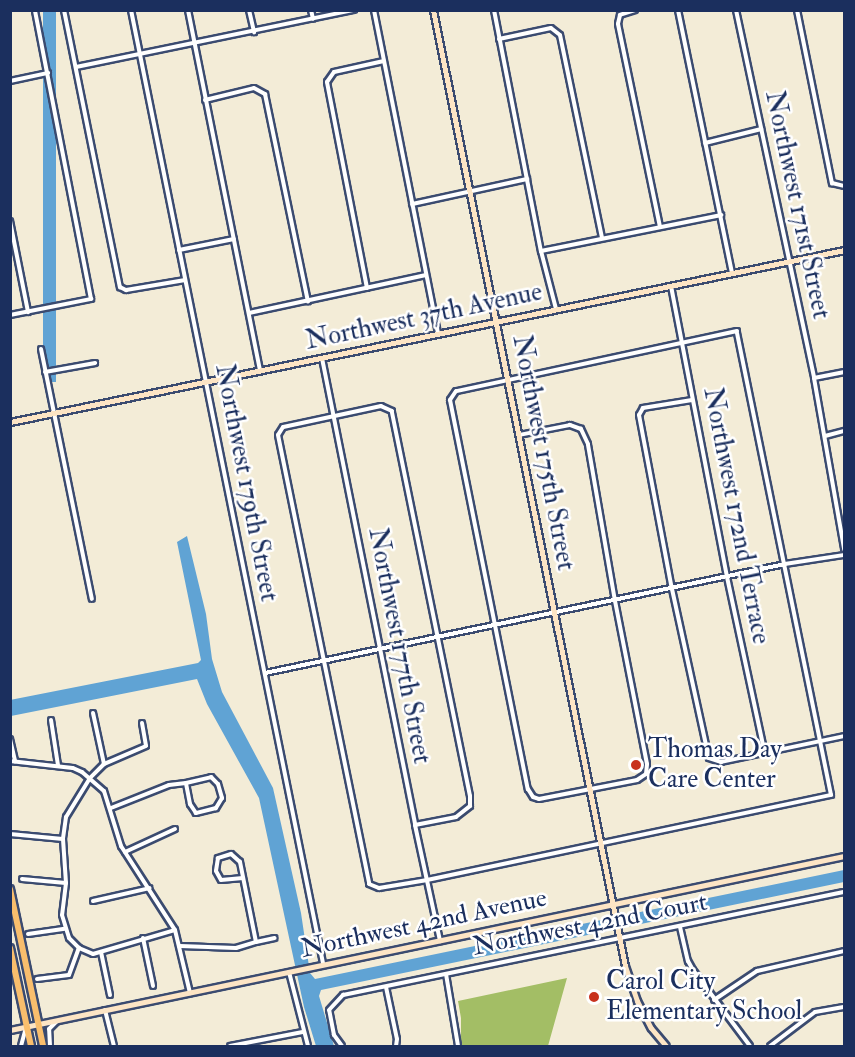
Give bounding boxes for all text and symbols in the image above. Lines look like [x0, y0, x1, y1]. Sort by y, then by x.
street label: Northwest 171st Street [758, 88, 836, 322]
street label: Northwest 37th Avenue [303, 277, 545, 357]
street label: Northwest 175th Street [505, 333, 581, 573]
street label: Northwest 179th Street [208, 362, 284, 604]
street label: Northwest 172nd Terrace [696, 385, 776, 647]
street label: Northwest 177th Street [361, 525, 437, 767]
place label: Thomas Day Care Center [648, 734, 782, 796]
marker: Thomas Day Care Center [629, 758, 643, 772]
street label: Northwest 42nd Avenue [298, 883, 550, 965]
street label: Northwest 42nd Court [470, 887, 710, 963]
place label: Carol City Elementary School [606, 966, 802, 1028]
marker: Carol City Elementary School [587, 990, 601, 1004]

